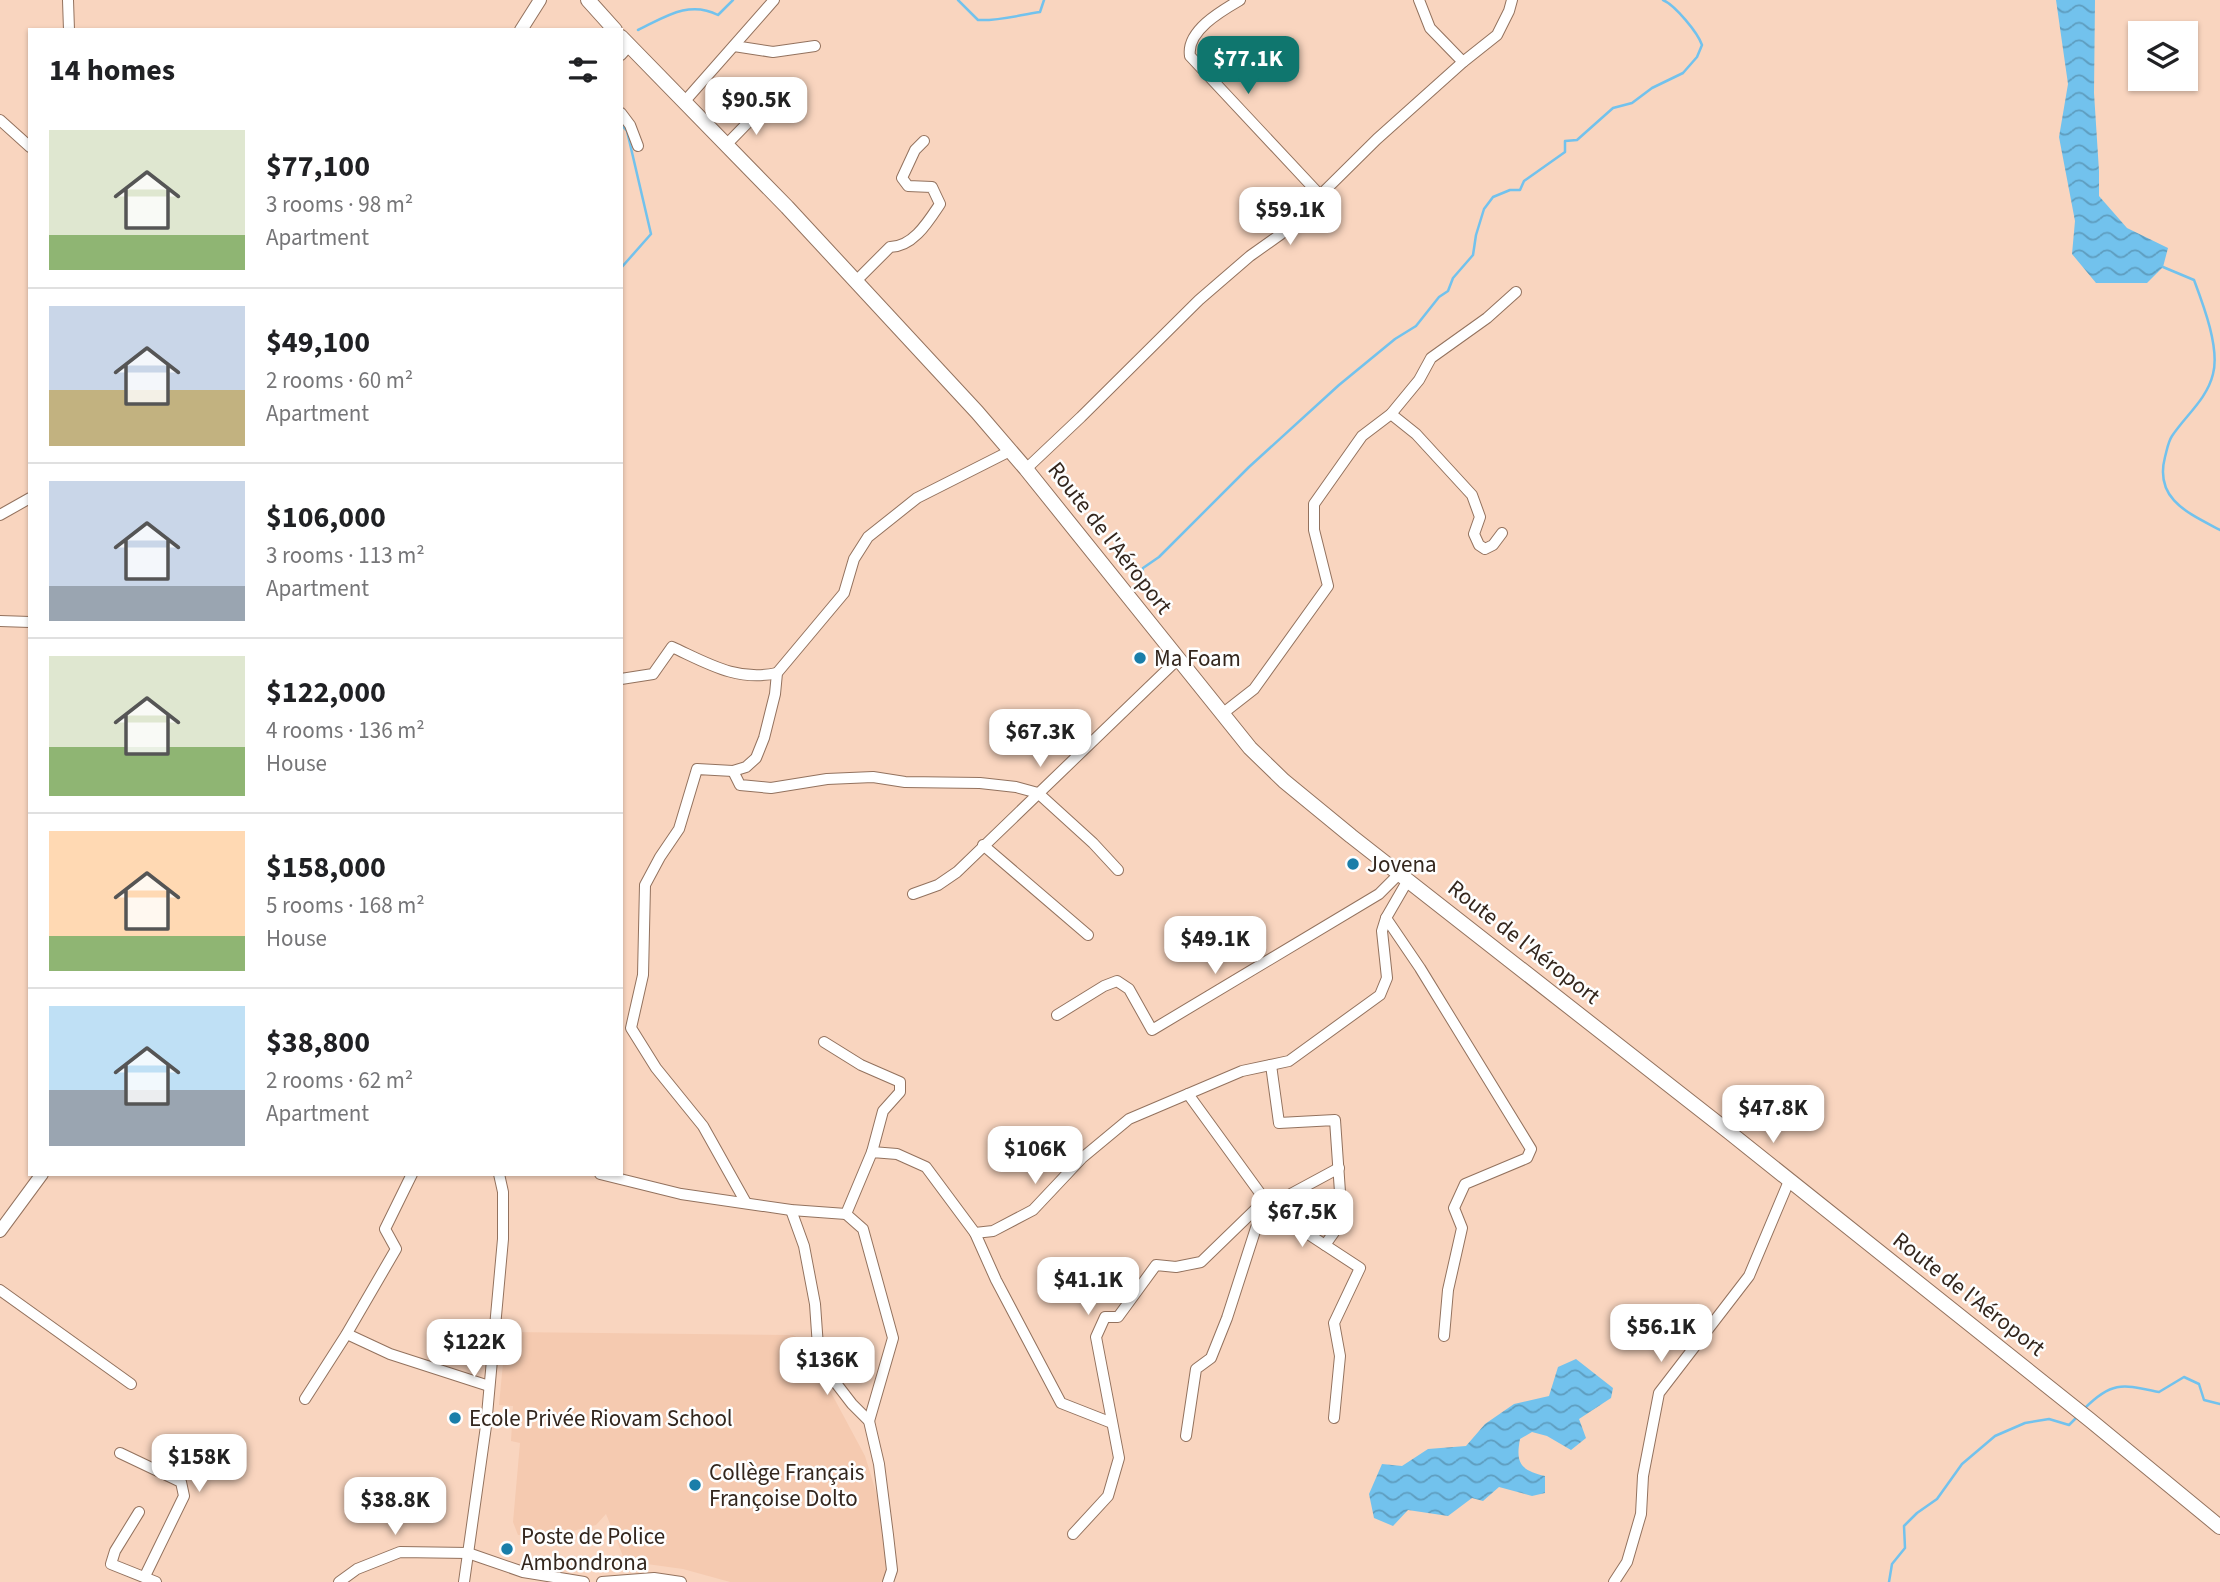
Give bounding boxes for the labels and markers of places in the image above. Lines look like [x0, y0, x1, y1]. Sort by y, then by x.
pin: $77.1K [1191, 36, 1305, 96]
pin: $90.5K [699, 78, 813, 137]
pin: $59.1K [1233, 188, 1347, 247]
place label: Ma Foam [1154, 642, 1241, 675]
marker: Ma Foam [1132, 650, 1148, 666]
pin: $67.3K [983, 710, 1097, 769]
place label: Jovena [1367, 848, 1437, 881]
marker: Jovena [1345, 856, 1361, 872]
pin: $49.1K [1158, 916, 1272, 976]
pin: $47.8K [1716, 1086, 1830, 1145]
pin: $106K [986, 1126, 1084, 1186]
pin: $67.5K [1245, 1190, 1359, 1249]
pin: $41.1K [1031, 1258, 1145, 1317]
pin: $56.1K [1604, 1304, 1718, 1364]
pin: $122K [425, 1320, 523, 1379]
pin: $136K [778, 1338, 876, 1397]
place label: Ecole Privée Riovam School [469, 1402, 733, 1435]
marker: Ecole Privée Riovam School [447, 1410, 463, 1426]
pin: $158K [150, 1434, 248, 1494]
place label: Collège Français Françoise Dolto [709, 1456, 864, 1515]
marker: Collège Français Françoise Dolto [687, 1477, 703, 1493]
pin: $38.8K [338, 1478, 452, 1537]
place label: Poste de Police Ambondrona [521, 1520, 665, 1579]
marker: Poste de Police Ambondrona [499, 1541, 515, 1557]

